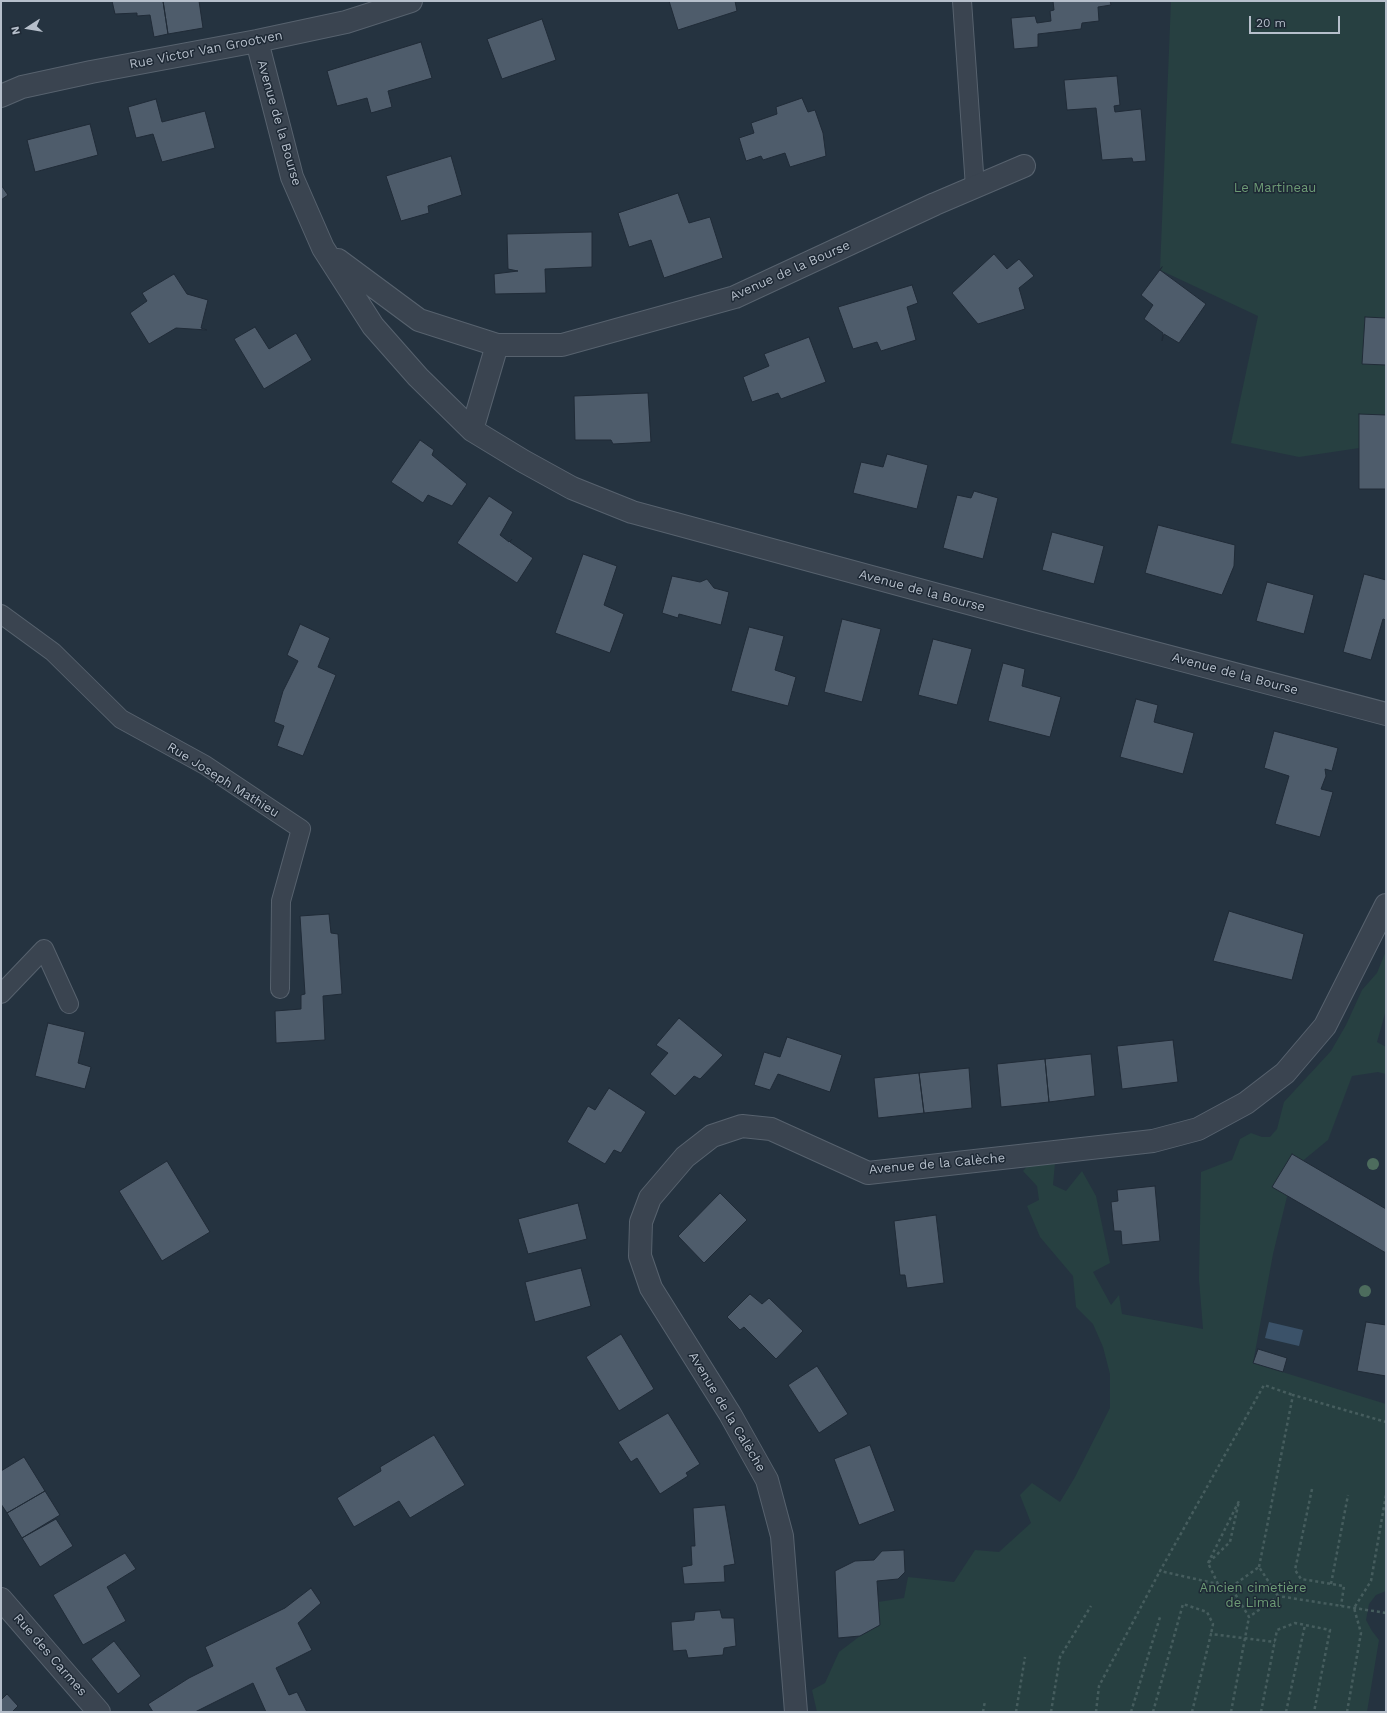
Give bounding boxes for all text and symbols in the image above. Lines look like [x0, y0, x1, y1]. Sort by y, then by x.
north arrow [8, 8, 48, 48]
scale bar [1251, 8, 1342, 34]
text: 20 m [1256, 16, 1286, 30]
text: N [9, 25, 23, 36]
street label: Rue Victor Van Grootven [128, 27, 284, 73]
street label: Avenue de la Bourse [254, 58, 304, 188]
park label: Le Martineau [1234, 180, 1316, 196]
street label: Avenue de la Bourse [727, 237, 853, 305]
street label: Avenue de la Bourse [857, 567, 987, 615]
street label: Avenue de la Bourse [1170, 650, 1300, 698]
street label: Rue Joseph Mathieu [164, 739, 282, 821]
street label: Avenue de la Calèche [868, 1150, 1006, 1178]
street label: Avenue de la Calèche [685, 1349, 769, 1475]
park label: Ancien cimetière de Limal [1200, 1580, 1306, 1611]
street label: Rue des Carmes [10, 1611, 90, 1699]

